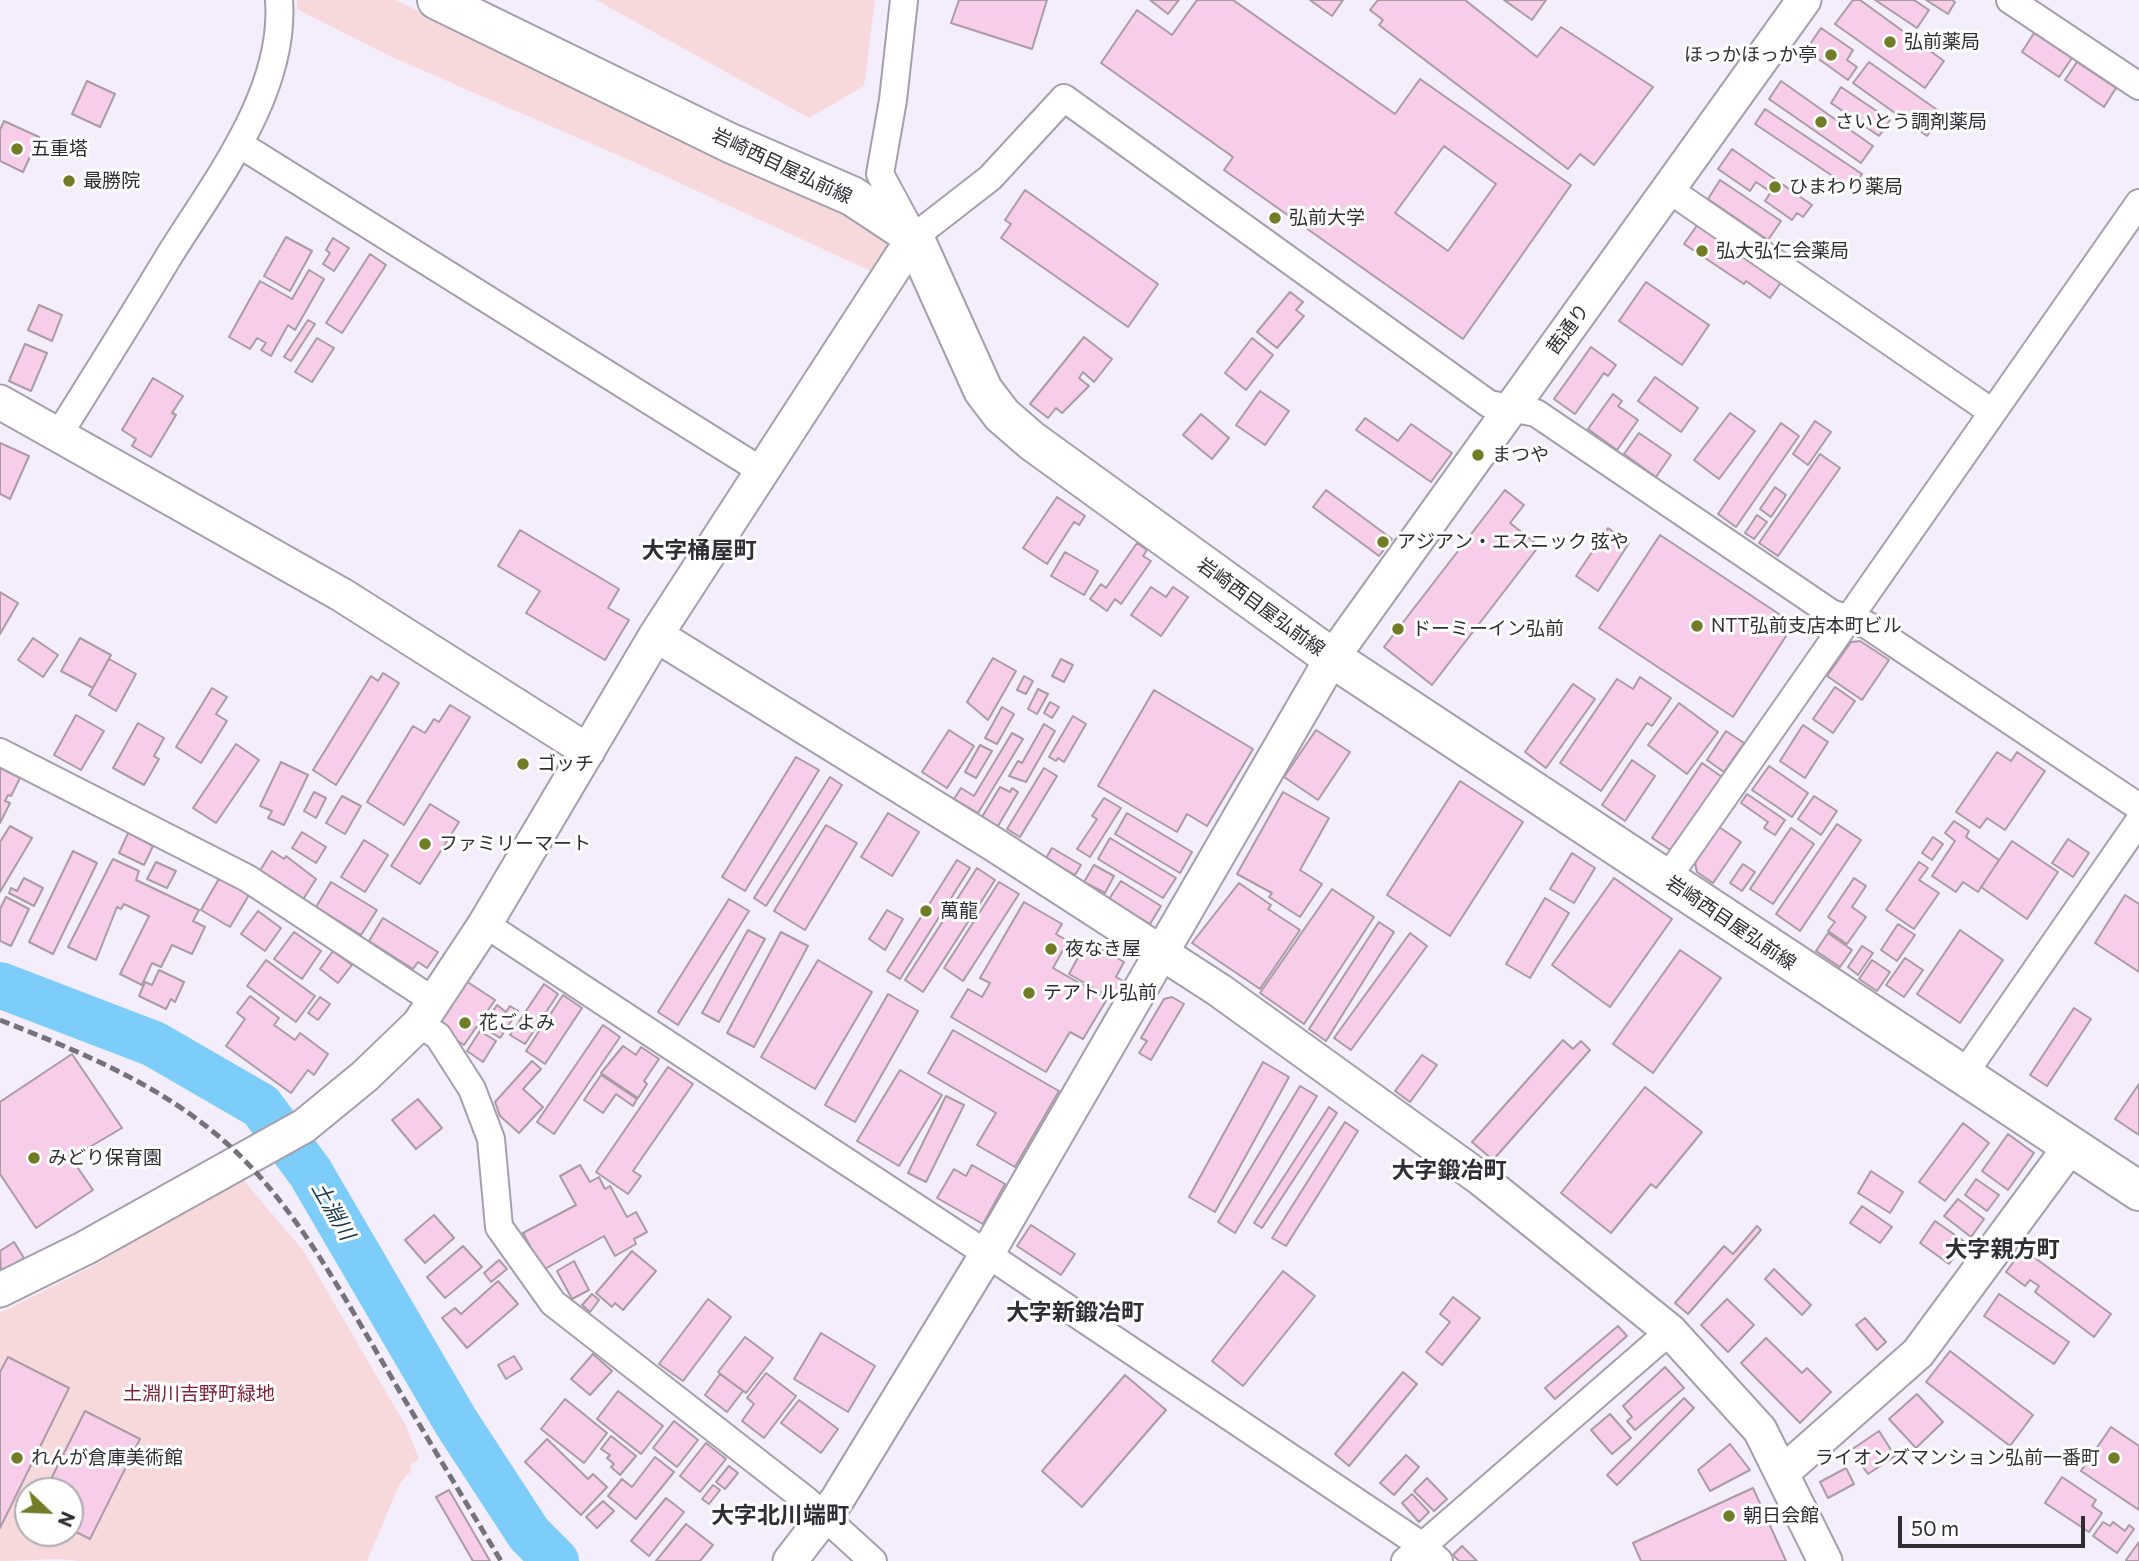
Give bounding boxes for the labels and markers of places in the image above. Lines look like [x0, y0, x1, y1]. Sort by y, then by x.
place label: 弘前薬局 [1904, 31, 1980, 53]
marker: 弘前薬局 [1882, 34, 1898, 50]
place label: ほっかほっか亭 [1684, 44, 1817, 66]
marker: ほっかほっか亭 [1823, 47, 1839, 63]
place label: さいとう調剤薬局 [1835, 111, 1987, 133]
marker: さいとう調剤薬局 [1813, 114, 1829, 130]
place label: 五重塔 [31, 138, 88, 160]
marker: 五重塔 [9, 141, 25, 157]
place label: 最勝院 [83, 170, 140, 192]
marker: 最勝院 [61, 173, 77, 189]
place label: ひまわり薬局 [1789, 176, 1903, 198]
marker: ひまわり薬局 [1767, 179, 1783, 195]
place label: 弘前大学 [1289, 207, 1365, 229]
marker: 弘前大学 [1267, 210, 1283, 226]
place label: 弘大弘仁会薬局 [1716, 240, 1849, 262]
marker: 弘大弘仁会薬局 [1694, 243, 1710, 259]
place label: まつや [1492, 444, 1549, 466]
marker: まつや [1470, 447, 1486, 463]
place label: アジアン・エスニック 弦や [1397, 531, 1629, 553]
marker: アジアン・エスニック 弦や [1375, 534, 1391, 550]
place label: NTT弘前支店本町ビル [1711, 615, 1902, 637]
place label: ドーミーイン弘前 [1412, 618, 1564, 640]
marker: NTT弘前支店本町ビル [1689, 618, 1705, 634]
marker: ドーミーイン弘前 [1390, 621, 1406, 637]
place label: ゴッチ [537, 753, 594, 775]
marker: ゴッチ [515, 756, 531, 772]
place label: ファミリーマート [439, 833, 591, 855]
marker: ファミリーマート [417, 836, 433, 852]
place label: 萬龍 [940, 900, 978, 922]
marker: 萬龍 [918, 903, 934, 919]
place label: 夜なき屋 [1065, 938, 1141, 960]
marker: 夜なき屋 [1043, 941, 1059, 957]
place label: テアトル弘前 [1043, 982, 1157, 1004]
marker: テアトル弘前 [1021, 985, 1037, 1001]
place label: 花ごよみ [479, 1012, 555, 1034]
marker: 花ごよみ [457, 1015, 473, 1031]
place label: みどり保育園 [48, 1147, 162, 1169]
marker: みどり保育園 [26, 1150, 42, 1166]
place label: れんが倉庫美術館 [31, 1447, 183, 1469]
place label: ライオンズマンション弘前一番町 [1815, 1447, 2100, 1469]
marker: れんが倉庫美術館 [9, 1450, 25, 1466]
marker: ライオンズマンション弘前一番町 [2106, 1450, 2122, 1466]
place label: 朝日会館 [1743, 1505, 1819, 1527]
marker: 朝日会館 [1721, 1508, 1737, 1524]

